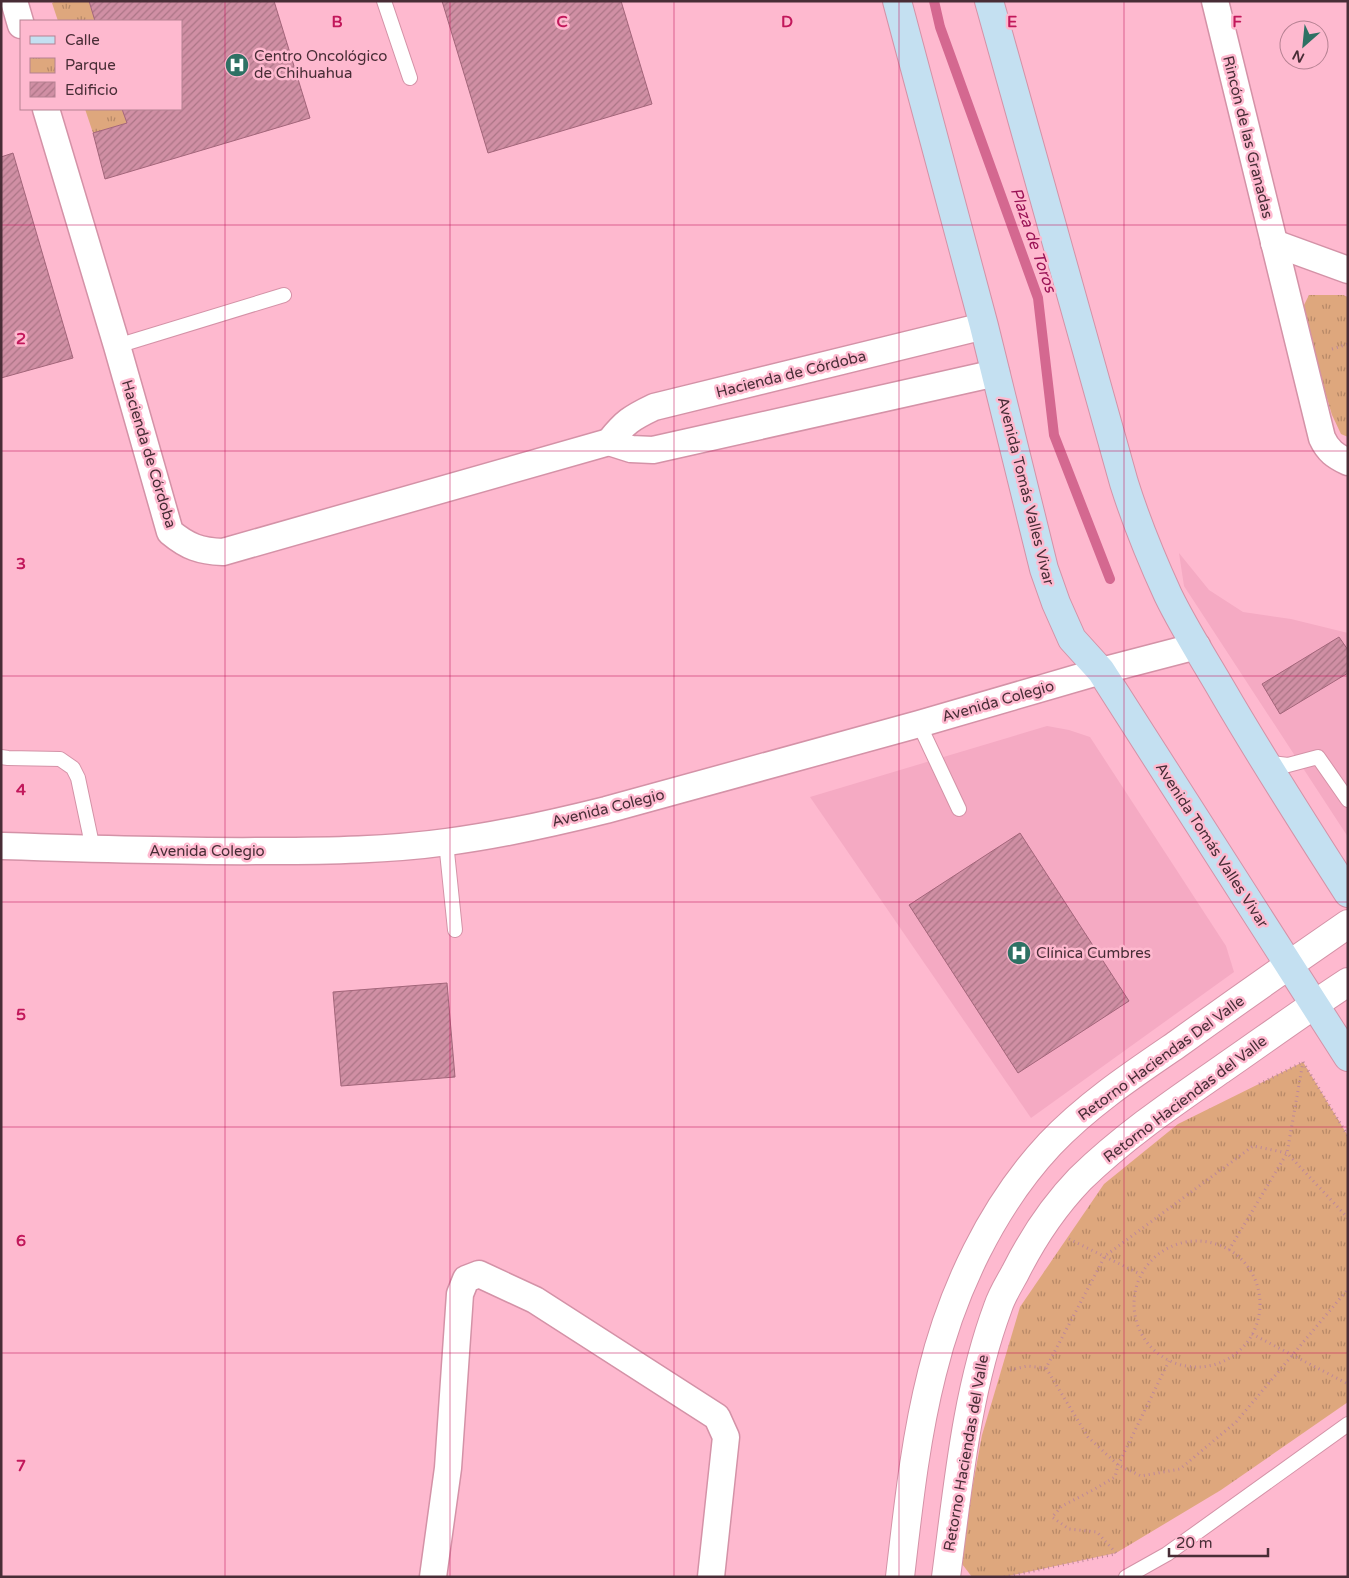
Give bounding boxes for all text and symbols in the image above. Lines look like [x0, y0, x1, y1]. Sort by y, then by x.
text: B [331, 12, 343, 32]
text: C [556, 12, 568, 32]
text: D [781, 12, 793, 32]
text: E [1007, 12, 1017, 32]
text: F [1232, 12, 1242, 32]
legend [20, 20, 182, 110]
north arrow [1279, 20, 1329, 70]
text: Calle [65, 31, 100, 49]
text: N [1289, 46, 1307, 66]
place label: Centro Oncológico de Chihuahua [254, 47, 387, 82]
hospital icon: Centro Oncológico de Chihuahua [224, 52, 250, 78]
street label: Rincón de las Granadas [1219, 54, 1277, 220]
text: Parque [65, 56, 116, 74]
text: Edificio [65, 81, 118, 99]
water label: Plaza de Toros [1006, 185, 1061, 296]
text: 2 [16, 329, 26, 349]
street label: Hacienda de Córdoba [714, 347, 868, 401]
street label: Hacienda de Córdoba [118, 378, 180, 530]
street label: Avenida Tomás Valles Vivar [994, 395, 1058, 587]
text: 3 [16, 554, 26, 574]
street label: Avenida Colegio [940, 676, 1056, 726]
street label: Avenida Tomás Valles Vivar [1152, 759, 1272, 931]
text: 4 [16, 780, 26, 800]
street label: Avenida Colegio [550, 785, 666, 831]
street label: Avenida Colegio [149, 842, 265, 860]
hospital icon: Clínica Cumbres [1006, 940, 1032, 966]
place label: Clínica Cumbres [1036, 944, 1151, 962]
street label: Retorno Haciendas Del Valle [1074, 992, 1248, 1124]
text: 5 [16, 1005, 26, 1025]
street label: Retorno Haciendas del Valle [1100, 1032, 1270, 1166]
text: 6 [16, 1231, 26, 1251]
street label: Retorno Haciendas del Valle [940, 1353, 992, 1553]
text: 7 [16, 1456, 26, 1476]
scale bar [1169, 1526, 1268, 1558]
text: 20 m [1176, 1534, 1213, 1552]

